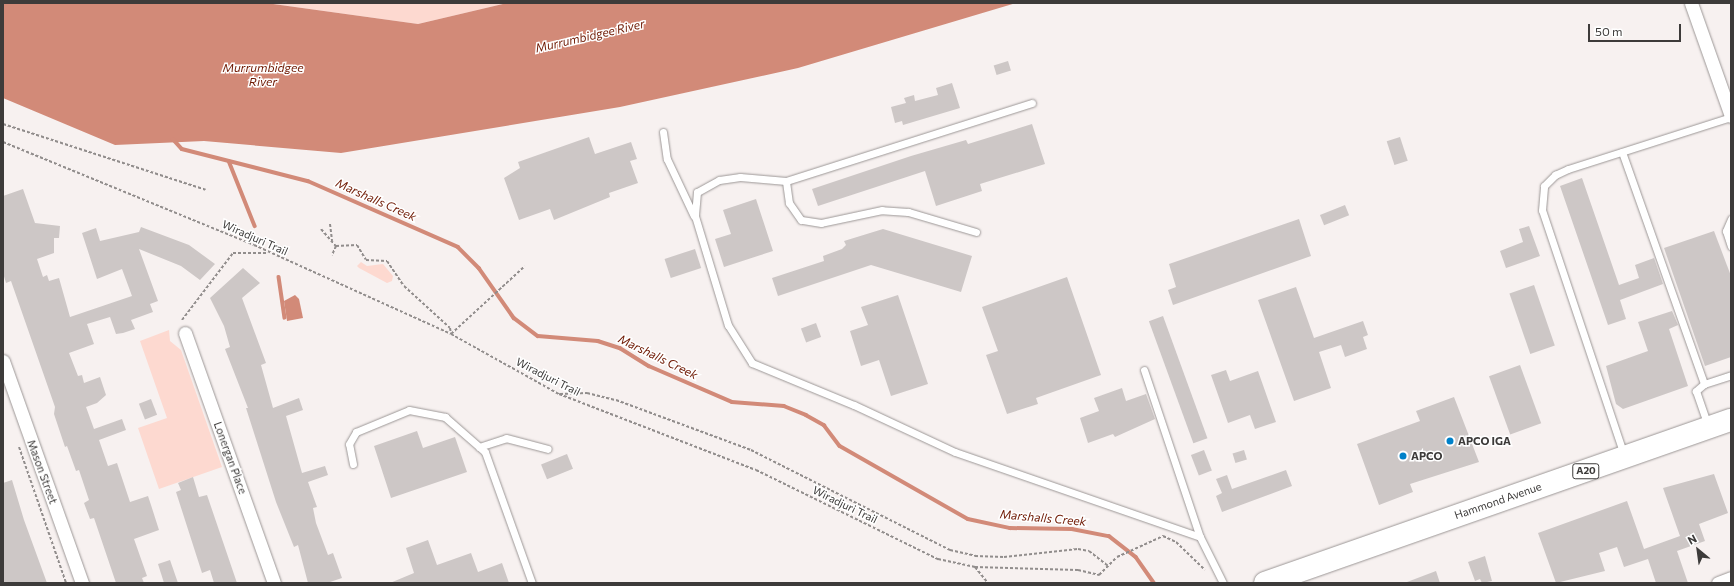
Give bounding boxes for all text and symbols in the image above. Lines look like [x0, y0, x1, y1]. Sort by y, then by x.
water label: Murrumbidgee River [534, 16, 646, 56]
scale bar [1590, 16, 1683, 42]
text: 50 m [1595, 24, 1623, 38]
water label: Murrumbidgee River [222, 61, 304, 89]
water label: Marshalls Creek [333, 176, 419, 224]
street label: Wiradjuri Trail [220, 218, 290, 258]
water label: Marshalls Creek [616, 332, 700, 382]
street label: Wiradjuri Trail [514, 355, 582, 399]
street label: Lonergan Place [211, 420, 249, 496]
place label: APCO IGA [1458, 434, 1511, 448]
marker: APCO IGA [1445, 436, 1455, 446]
street label: Mason Street [24, 438, 60, 506]
place label: APCO [1411, 449, 1443, 463]
marker: APCO [1398, 451, 1408, 461]
road number: A20 [1572, 463, 1600, 479]
street label: Hammond Avenue [1453, 480, 1543, 522]
street label: Wiradjuri Trail [810, 484, 880, 526]
water label: Marshalls Creek [999, 507, 1087, 529]
north arrow [1678, 530, 1718, 570]
text: N [1685, 531, 1699, 547]

